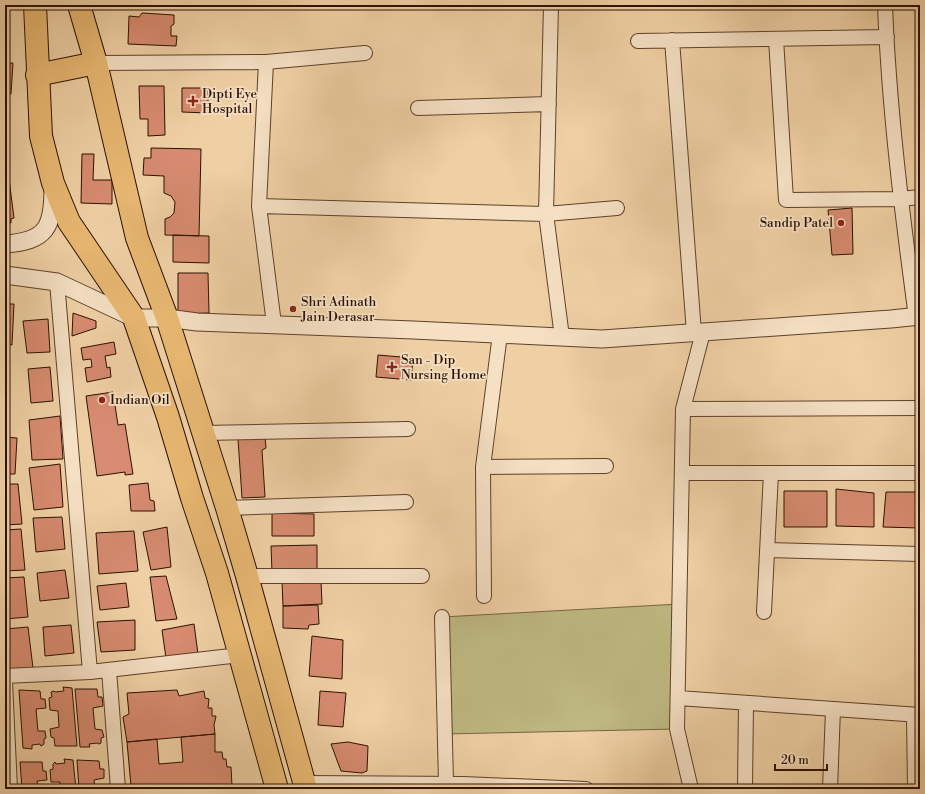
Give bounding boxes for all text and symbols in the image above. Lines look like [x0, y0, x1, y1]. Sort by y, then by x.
place label: Dipti Eye Hospital [202, 86, 258, 117]
marker: Dipti Eye Hospital [187, 95, 199, 107]
place label: Sandip Patel [760, 215, 833, 231]
marker: Sandip Patel [836, 218, 846, 228]
place label: Shri Adinath Jain Derasar [300, 294, 377, 325]
marker: Shri Adinath Jain Derasar [288, 304, 298, 314]
place label: San - Dip Nursing Home [401, 352, 487, 383]
marker: San - Dip Nursing Home [386, 361, 398, 373]
place label: Indian Oil [110, 392, 170, 408]
marker: Indian Oil [97, 395, 107, 405]
scale bar [775, 746, 827, 772]
text: 20 m [781, 753, 809, 768]

